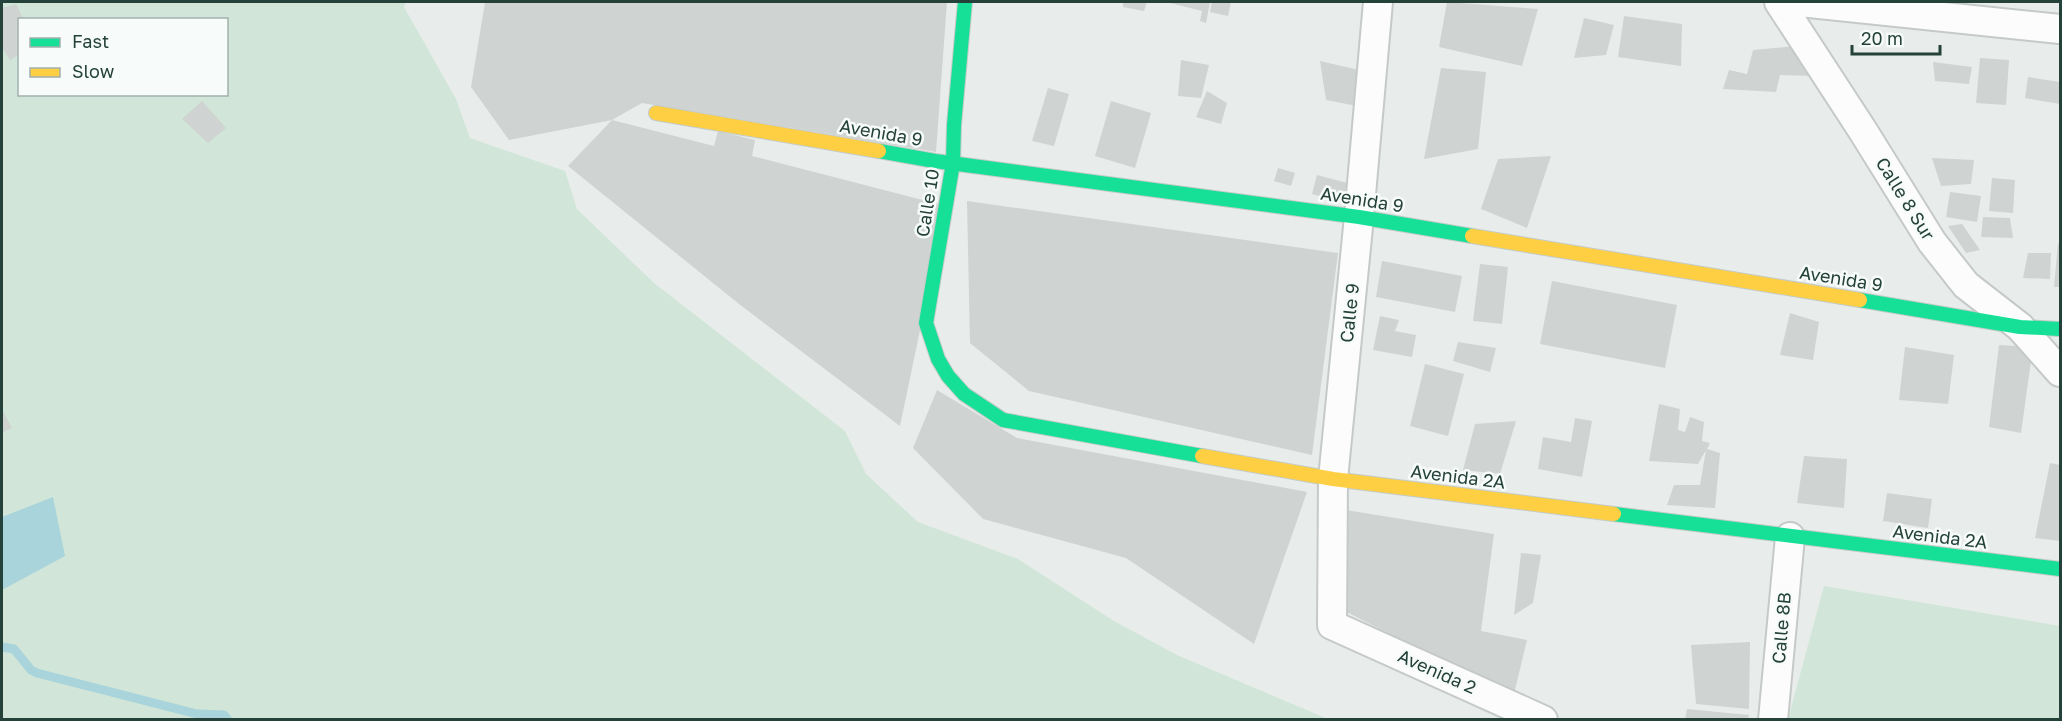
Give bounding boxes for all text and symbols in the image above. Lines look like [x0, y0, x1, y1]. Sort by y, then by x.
legend [18, 18, 228, 96]
scale bar [1852, 18, 1940, 56]
text: 20 m [1861, 27, 1903, 49]
text: Fast [72, 30, 109, 52]
text: Slow [72, 60, 115, 82]
street label: Avenida 9 [838, 114, 924, 150]
street label: Calle 8 Sur [1872, 153, 1940, 244]
street label: Calle 10 [911, 167, 943, 238]
street label: Avenida 9 [1319, 182, 1405, 216]
street label: Avenida 9 [1798, 261, 1884, 295]
street label: Calle 9 [1335, 282, 1363, 344]
street label: Avenida 2A [1409, 459, 1507, 493]
street label: Avenida 2A [1891, 519, 1989, 553]
street label: Calle 8B [1767, 591, 1795, 665]
street label: Avenida 2 [1395, 644, 1480, 698]

